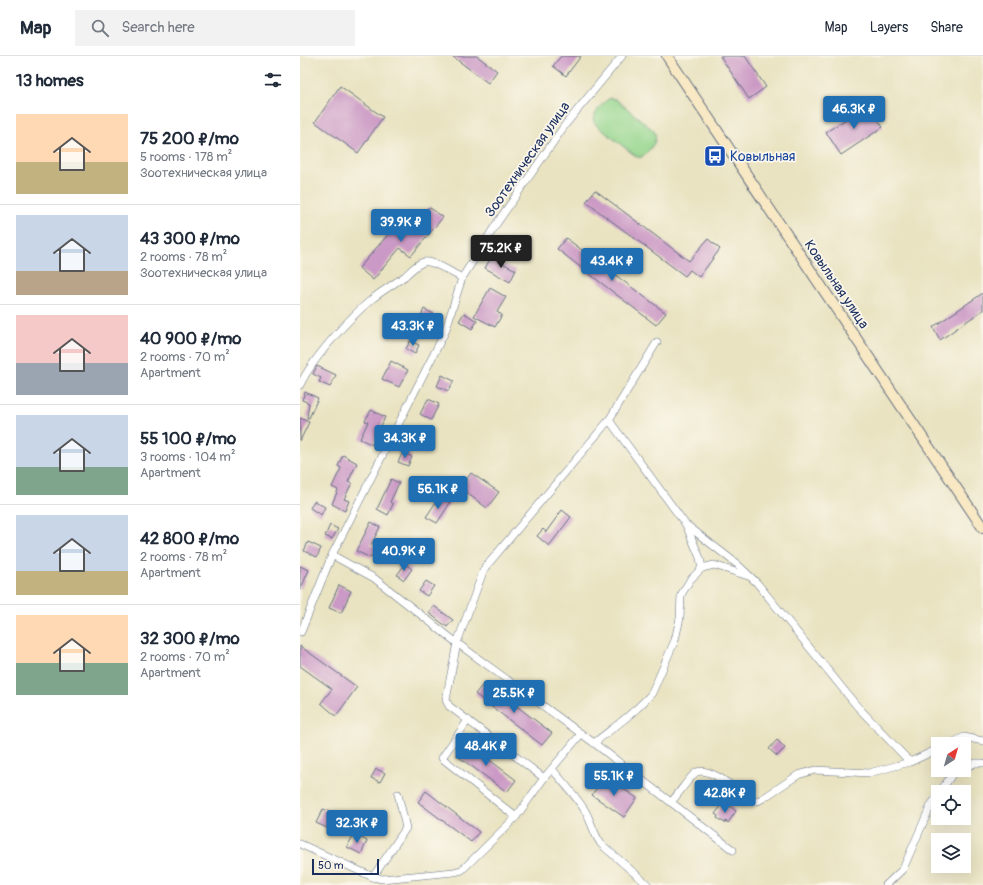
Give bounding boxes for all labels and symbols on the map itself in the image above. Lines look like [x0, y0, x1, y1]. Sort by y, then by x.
pin: 46.3K ₽ [817, 96, 891, 130]
street label: Зоотехническая улица [481, 98, 574, 220]
bus stop icon: Ковыльная [702, 143, 728, 169]
place label: Ковыльная [730, 148, 795, 165]
pin: 39.9K ₽ [364, 209, 438, 243]
pin: 75.2K ₽ [464, 235, 538, 269]
street label: Ковыльная улица [801, 237, 873, 332]
pin: 43.4K ₽ [575, 248, 649, 282]
pin: 43.3K ₽ [376, 313, 450, 347]
pin: 34.3K ₽ [368, 425, 442, 459]
pin: 56.1K ₽ [401, 476, 475, 510]
pin: 40.9K ₽ [367, 538, 441, 572]
pin: 25.5K ₽ [477, 680, 551, 714]
pin: 48.4K ₽ [449, 733, 523, 767]
north arrow [931, 737, 971, 777]
pin: 55.1K ₽ [577, 763, 651, 797]
pin: 42.8K ₽ [688, 780, 762, 814]
pin: 32.3K ₽ [320, 810, 394, 844]
scale bar [312, 857, 379, 876]

